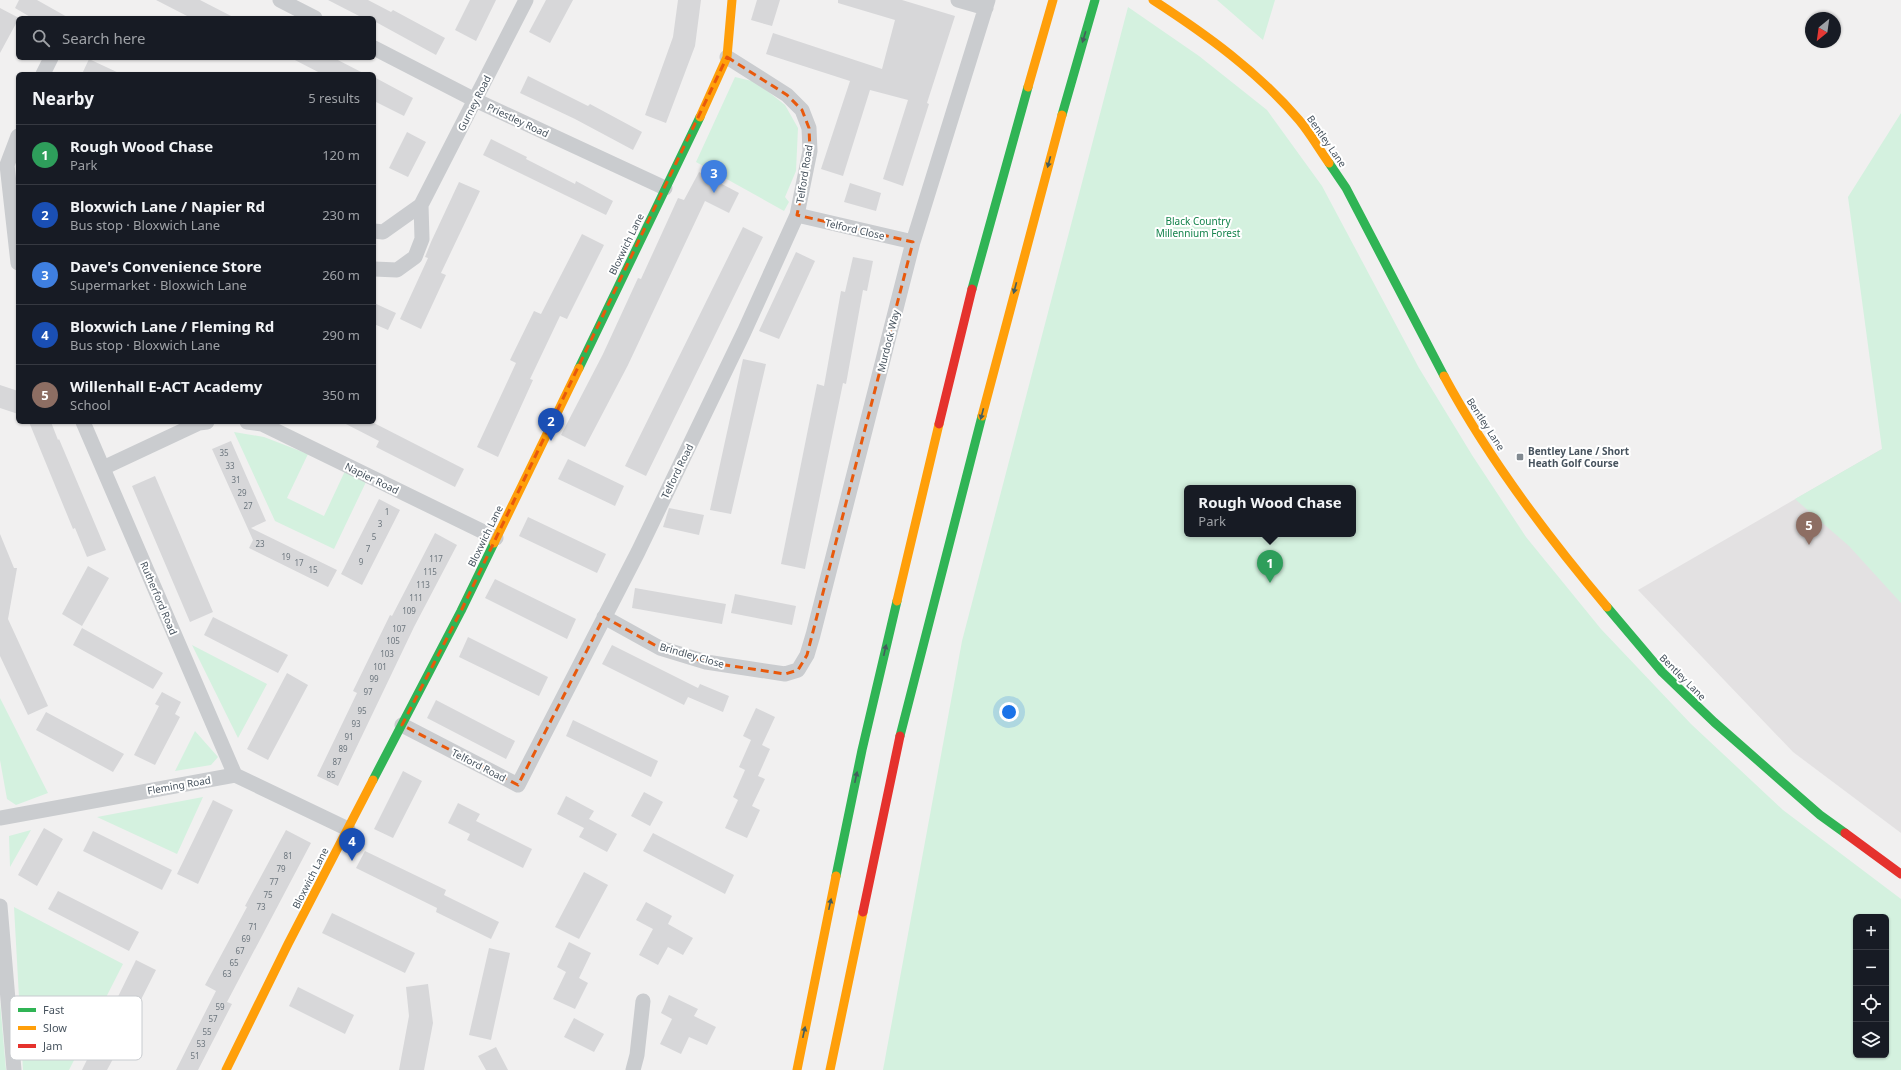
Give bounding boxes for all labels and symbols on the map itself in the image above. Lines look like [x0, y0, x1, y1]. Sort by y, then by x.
north arrow [1805, 12, 1841, 48]
one-way arrow [1081, 32, 1087, 44]
street label: Gurney Road [454, 73, 494, 133]
street label: Priestley Road [485, 100, 551, 140]
street label: Bentley Lane [1304, 112, 1350, 170]
street label: Telford Road [792, 144, 816, 204]
one-way arrow [1046, 157, 1052, 169]
pin: 3 [701, 160, 727, 193]
street label: Bloxwich Lane [605, 211, 647, 277]
park label: Black Country Millennium Forest [1156, 214, 1241, 240]
street label: Telford Close [824, 215, 886, 243]
one-way arrow [1012, 282, 1018, 294]
street label: Murdock Way [873, 307, 903, 374]
street label: Bentley Lane [1464, 395, 1508, 453]
pin: 2 [538, 408, 564, 441]
one-way arrow [979, 408, 985, 420]
street label: Telford Road [658, 441, 696, 501]
place label: Bentley Lane / Short Heath Golf Course [1528, 444, 1630, 470]
house number: 35 [219, 447, 229, 458]
marker: Bentley Lane / Short Heath Golf Course [1515, 452, 1525, 462]
street label: Napier Road [343, 459, 401, 497]
house number: 33 [225, 460, 235, 471]
house number: 31 [231, 474, 241, 485]
house number: 29 [237, 487, 247, 498]
house number: 27 [243, 500, 253, 511]
street label: Bloxwich Lane [464, 503, 506, 569]
house number: 1 [385, 506, 389, 517]
pin: 5 [1796, 512, 1822, 545]
house number: 3 [378, 518, 383, 529]
house number: 5 [372, 531, 377, 542]
house number: 23 [255, 538, 265, 549]
house number: 7 [366, 543, 371, 554]
pin: 1 [1257, 550, 1283, 583]
house number: 19 [281, 551, 291, 562]
house number: 117 [429, 553, 443, 564]
house number: 9 [359, 556, 364, 567]
house number: 17 [294, 557, 304, 568]
street label: Rutherford Road [137, 559, 181, 637]
house number: 15 [308, 564, 318, 575]
house number: 115 [423, 566, 437, 577]
house number: 113 [416, 579, 430, 590]
house number: 111 [409, 592, 423, 603]
house number: 109 [402, 605, 416, 616]
house number: 107 [392, 623, 406, 634]
house number: 105 [386, 635, 400, 646]
street label: Brindley Close [658, 639, 726, 671]
one-way arrow [882, 644, 888, 656]
house number: 103 [380, 648, 394, 659]
street label: Bentley Lane [1657, 651, 1710, 704]
house number: 101 [373, 661, 387, 672]
house number: 99 [369, 673, 379, 684]
house number: 97 [363, 686, 373, 697]
your location [999, 702, 1019, 722]
house number: 95 [357, 705, 367, 716]
house number: 93 [351, 718, 361, 729]
house number: 91 [344, 731, 354, 742]
house number: 89 [338, 743, 348, 754]
street label: Telford Road [449, 745, 509, 785]
house number: 87 [332, 756, 342, 767]
house number: 85 [326, 769, 336, 780]
one-way arrow [854, 771, 860, 783]
street label: Fleming Road [146, 773, 212, 797]
pin: 4 [339, 828, 365, 861]
street label: Bloxwich Lane [289, 845, 332, 911]
house number: 81 [283, 850, 293, 861]
house number: 79 [276, 863, 286, 874]
house number: 77 [269, 876, 279, 887]
house number: 75 [263, 889, 273, 900]
one-way arrow [828, 898, 834, 911]
house number: 73 [256, 901, 266, 912]
house number: 71 [248, 921, 258, 932]
house number: 69 [241, 933, 251, 944]
house number: 67 [235, 945, 245, 956]
house number: 65 [229, 957, 239, 968]
house number: 63 [222, 968, 232, 979]
legend [10, 996, 142, 1060]
house number: 59 [215, 1001, 225, 1012]
text: Fast [43, 1002, 64, 1017]
house number: 57 [208, 1013, 218, 1024]
text: Slow [43, 1020, 67, 1035]
house number: 55 [202, 1026, 212, 1037]
one-way arrow [802, 1026, 808, 1038]
text: Jam [42, 1038, 62, 1053]
house number: 53 [196, 1038, 206, 1049]
house number: 51 [190, 1050, 200, 1061]

